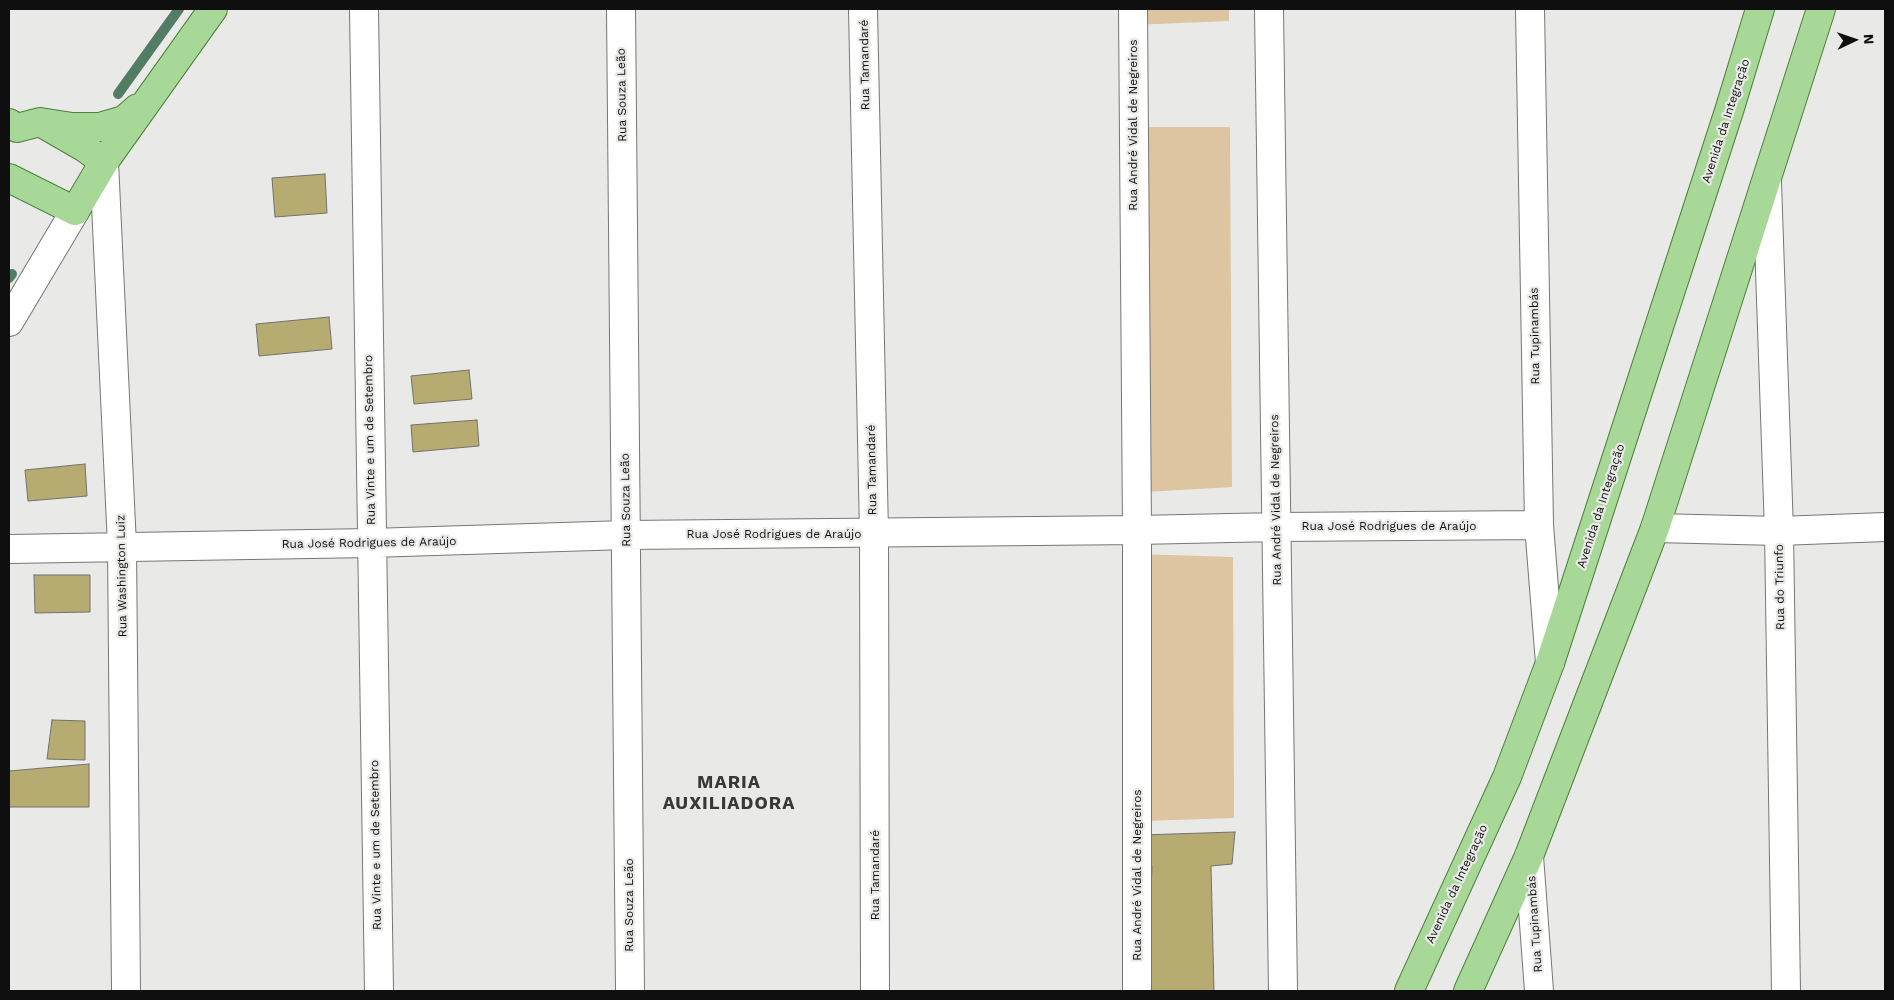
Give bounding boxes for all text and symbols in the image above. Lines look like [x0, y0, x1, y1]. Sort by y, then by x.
north arrow [1829, 15, 1879, 65]
street label: Rua Tamandaré [857, 20, 873, 110]
text: N [1861, 34, 1877, 45]
street label: Rua André Vidal de Negreiros [1126, 39, 1140, 211]
street label: Rua Souza Leão [614, 48, 630, 142]
street label: Avenida da Integração [1699, 57, 1753, 185]
street label: Rua Tupinambás [1527, 287, 1543, 385]
street label: Rua Vinte e um de Setembro [361, 355, 379, 525]
street label: Rua André Vidal de Negreiros [1267, 414, 1285, 586]
street label: Rua Tamandaré [864, 425, 880, 515]
street label: Avenida da Integração [1574, 442, 1628, 570]
street label: Rua Souza Leão [618, 453, 634, 547]
street label: Rua Washington Luiz [114, 515, 130, 637]
street label: Rua José Rodrigues de Araújo [1302, 519, 1476, 533]
street label: Rua José Rodrigues de Araújo [687, 527, 861, 541]
street label: Rua José Rodrigues de Araújo [281, 534, 457, 552]
street label: Rua do Triunfo [1772, 544, 1788, 630]
street label: Rua Vinte e um de Setembro [367, 760, 385, 930]
district label: MARIA AUXILIADORA [661, 772, 797, 814]
street label: Rua André Vidal de Negreiros [1130, 789, 1144, 961]
street label: Avenida da Integração [1423, 822, 1491, 946]
street label: Rua Tamandaré [868, 830, 882, 920]
street label: Rua Souza Leão [622, 858, 636, 952]
street label: Rua Tupinambás [1524, 875, 1546, 973]

